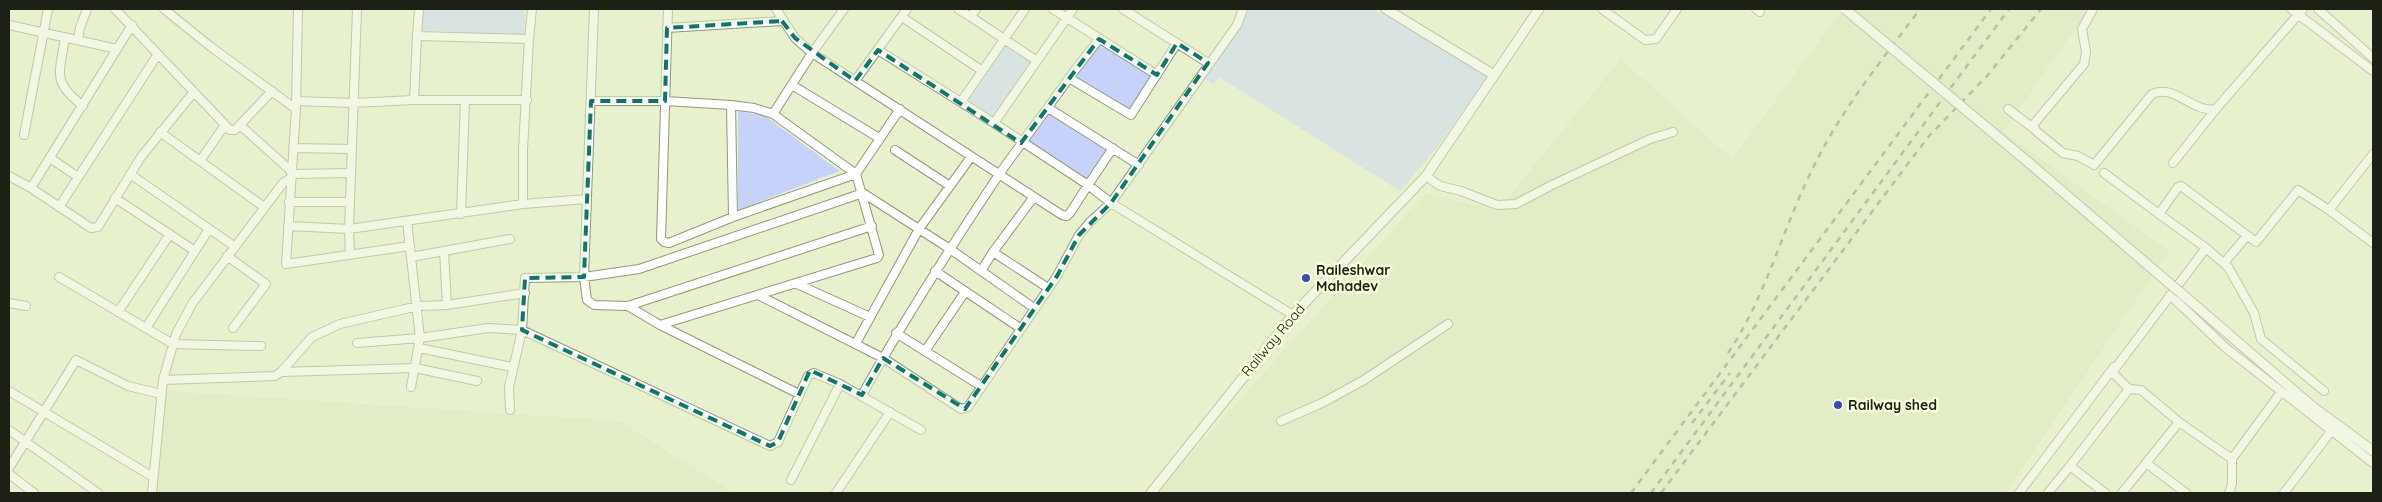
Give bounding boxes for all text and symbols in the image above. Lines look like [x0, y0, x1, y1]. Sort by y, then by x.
place label: Raileshwar Mahadev [1316, 261, 1390, 295]
marker: Raileshwar Mahadev [1300, 272, 1312, 284]
street label: Railway Road [1237, 300, 1309, 380]
place label: Railway shed [1848, 396, 1937, 414]
marker: Railway shed [1832, 399, 1844, 411]

